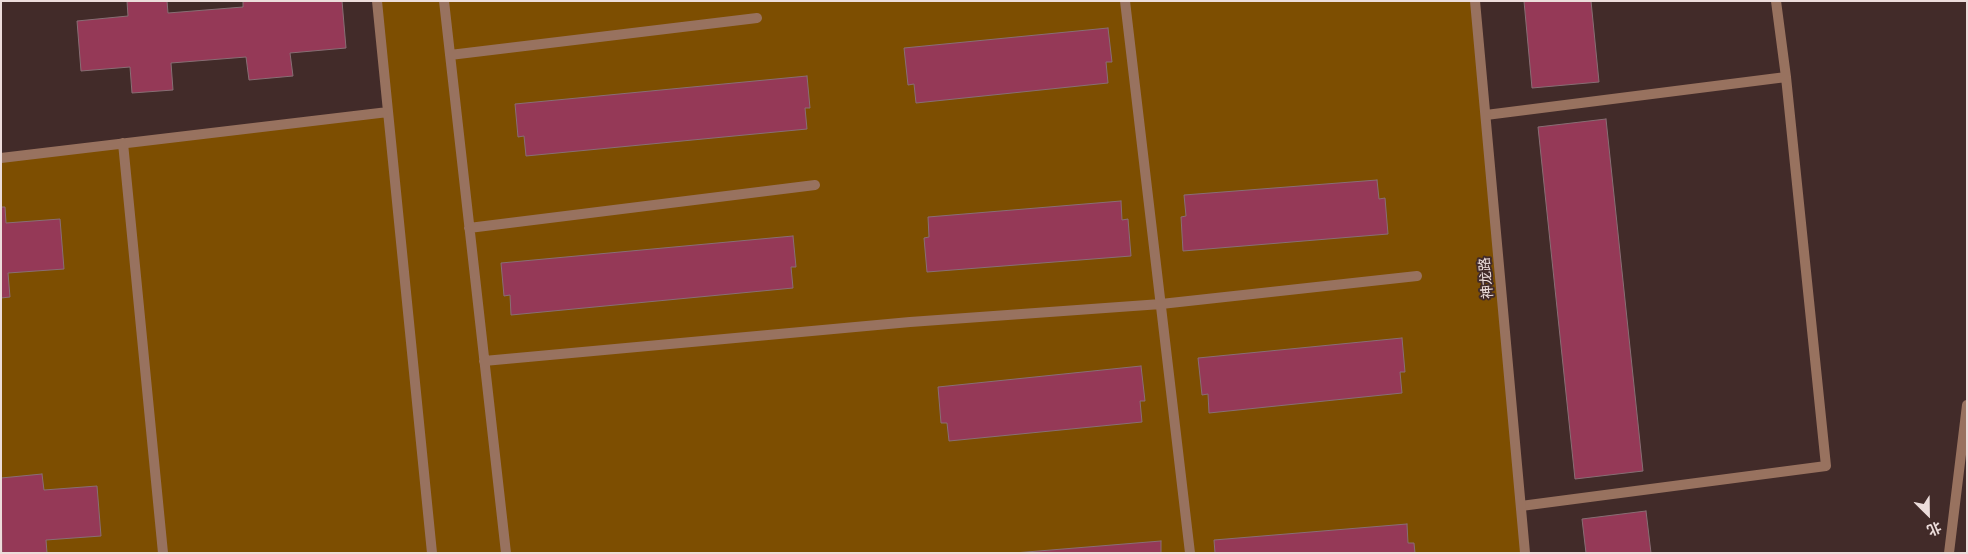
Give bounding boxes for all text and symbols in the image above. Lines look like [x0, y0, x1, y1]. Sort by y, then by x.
street label: 神龙路 [1477, 256, 1497, 300]
north arrow [1903, 489, 1953, 539]
text: 北 [1924, 518, 1944, 539]

